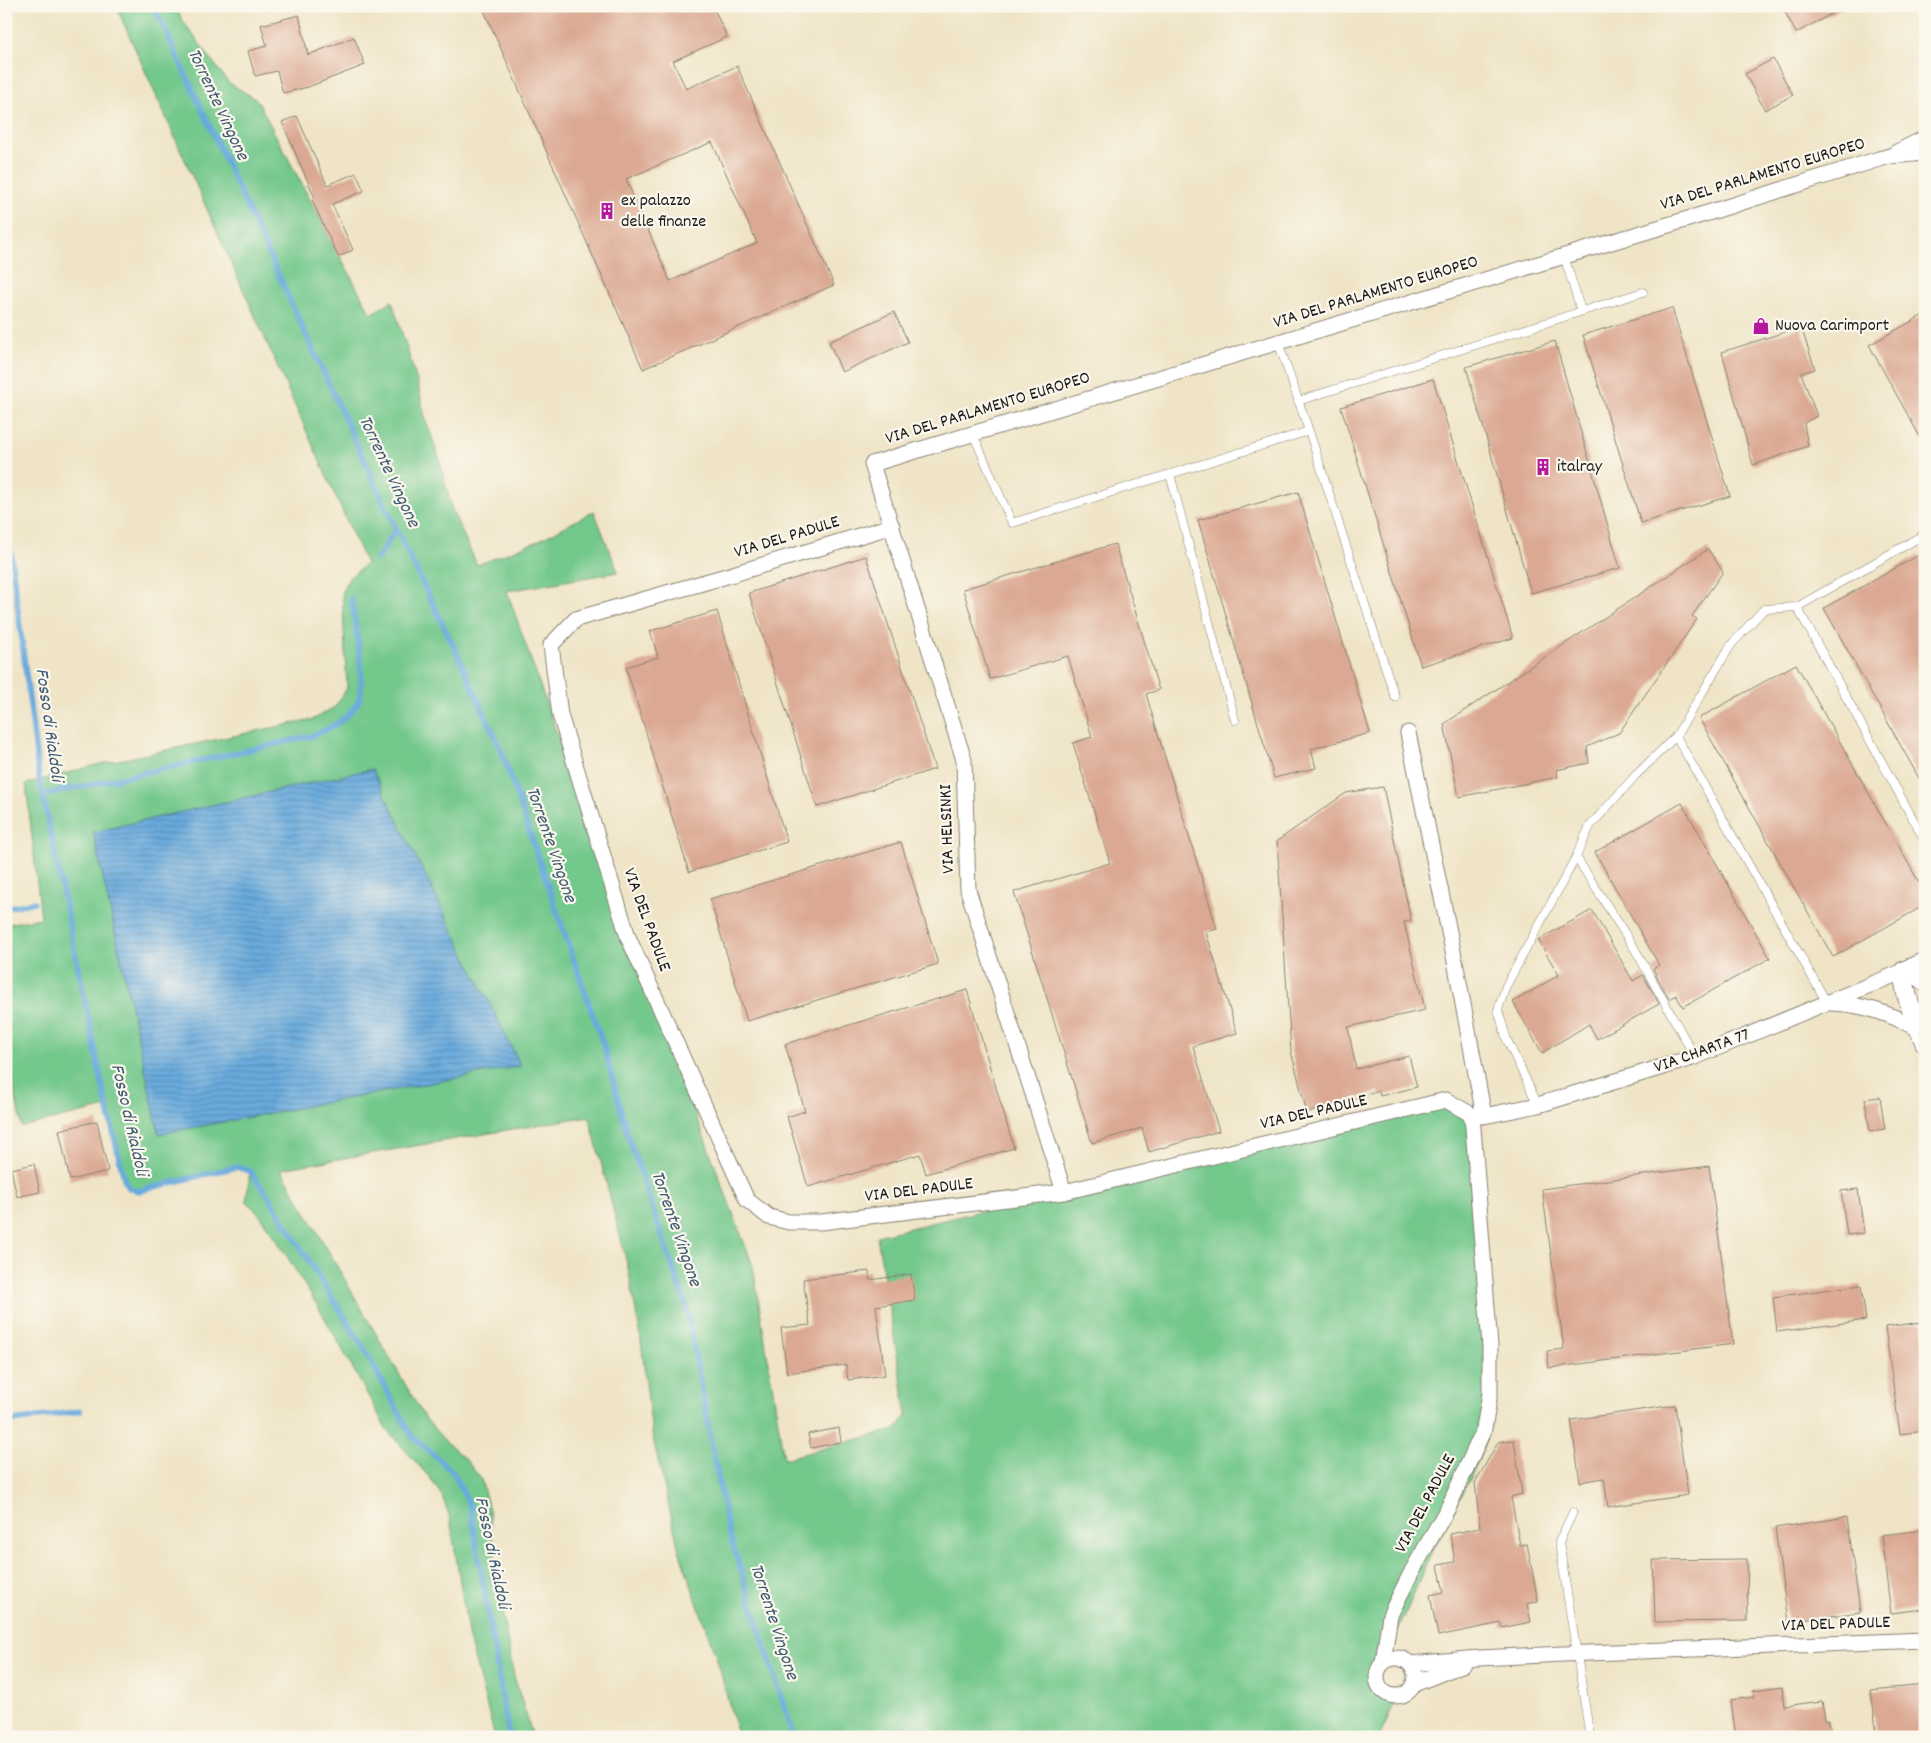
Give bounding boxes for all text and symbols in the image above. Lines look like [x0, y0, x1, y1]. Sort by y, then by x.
water label: Torrente Vingone [179, 45, 255, 167]
street label: VIA DEL PARLAMENTO EUROPEO [1658, 132, 1868, 218]
place label: ex palazzo delle finanze [621, 189, 706, 235]
building icon: ex palazzo delle finanze [597, 201, 617, 221]
street label: VIA DEL PARLAMENTO EUROPEO [1271, 250, 1481, 336]
place label: Nuova Carimport [1775, 314, 1889, 339]
shop icon: Nuova Carimport [1751, 316, 1771, 336]
street label: VIA DEL PARLAMENTO EUROPEO [883, 366, 1093, 452]
water label: Torrente Vingone [350, 412, 426, 534]
place label: italray [1557, 455, 1603, 480]
building icon: italray [1533, 457, 1553, 477]
street label: VIA DEL PADULE [731, 510, 843, 566]
water label: Fosso di Rialdoli [27, 667, 70, 787]
water label: Torrente Vingone [518, 784, 583, 908]
street label: VIA HELSINKI [934, 784, 962, 874]
street label: VIA DEL PADULE [616, 865, 676, 975]
street label: VIA CHARTA 77 [1651, 1023, 1753, 1081]
water label: Fosso di Rialdoli [102, 1061, 155, 1182]
street label: VIA DEL PADULE [1258, 1089, 1370, 1137]
water label: Torrente Vingone [643, 1168, 708, 1292]
street label: VIA DEL PADULE [864, 1172, 974, 1210]
street label: VIA DEL PADULE [1389, 1450, 1463, 1558]
water label: Fosso di Rialdoli [466, 1494, 517, 1615]
water label: Torrente Vingone [742, 1560, 805, 1685]
street label: VIA DEL PADULE [1781, 1611, 1891, 1639]

